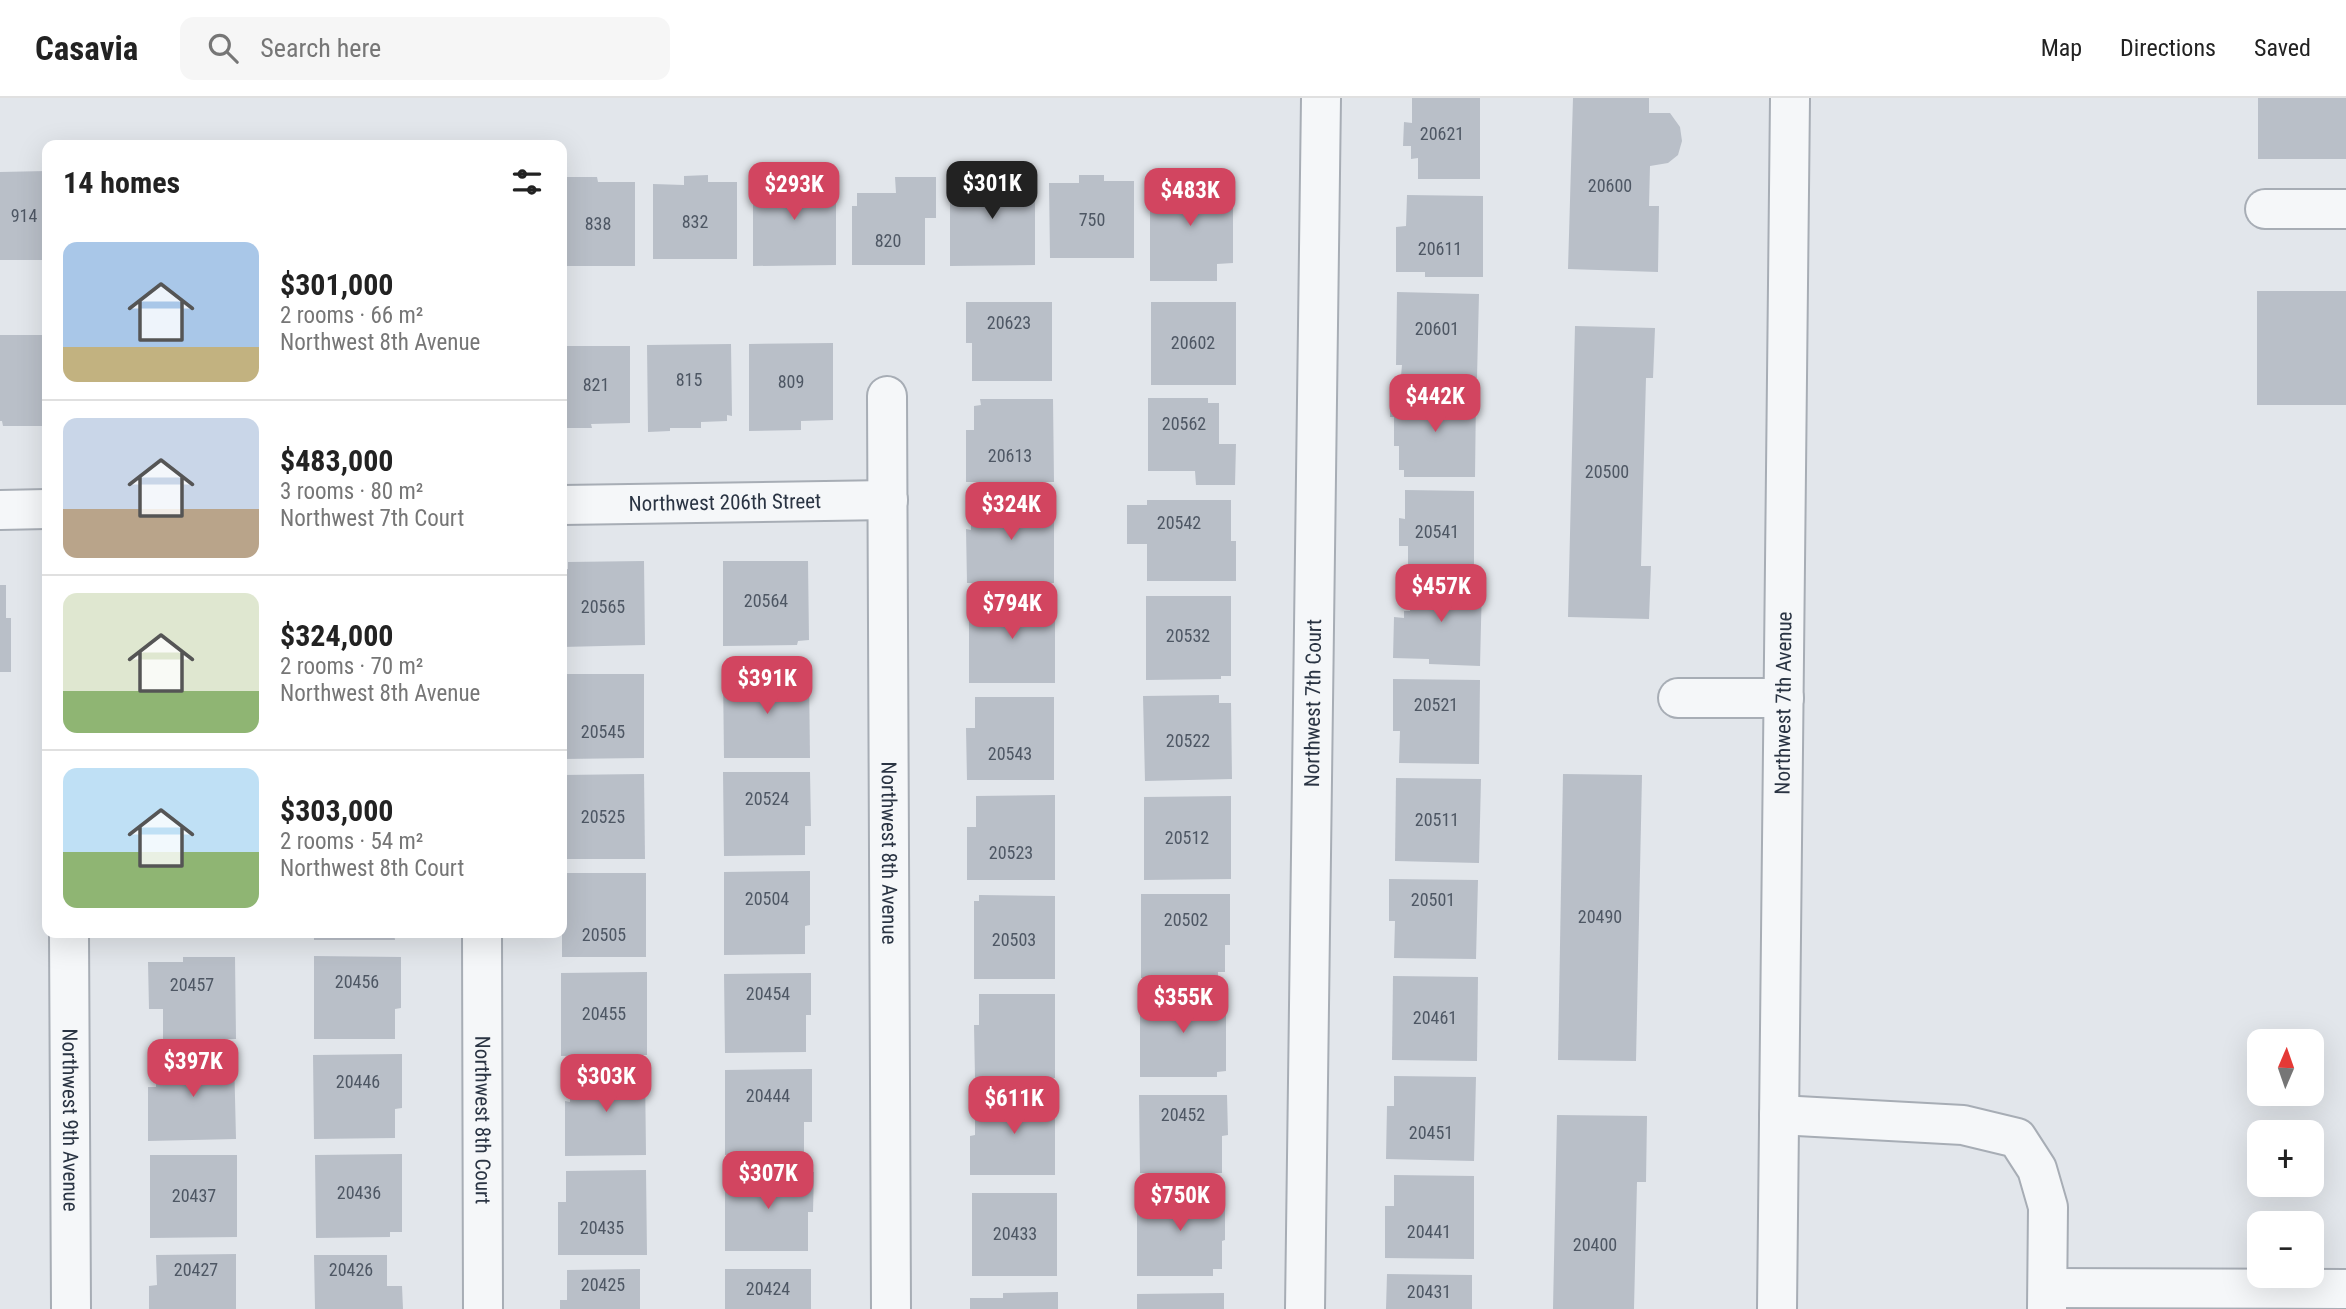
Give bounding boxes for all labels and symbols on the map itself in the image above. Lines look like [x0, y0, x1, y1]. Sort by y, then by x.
house number: 20621 [1420, 123, 1464, 144]
pin: $293K [745, 162, 843, 222]
pin: $301K [943, 162, 1041, 221]
pin: $483K [1141, 169, 1239, 228]
house number: 20600 [1588, 175, 1632, 196]
house number: 914 [11, 205, 37, 226]
house number: 750 [1079, 209, 1105, 230]
house number: 832 [682, 211, 708, 232]
house number: 838 [585, 213, 611, 234]
house number: 820 [875, 230, 901, 251]
house number: 20611 [1418, 238, 1462, 259]
house number: 20623 [987, 312, 1031, 333]
house number: 20601 [1415, 318, 1459, 339]
house number: 20602 [1171, 332, 1215, 353]
house number: 815 [676, 369, 702, 390]
house number: 809 [778, 371, 804, 392]
house number: 821 [583, 374, 609, 395]
pin: $442K [1386, 374, 1484, 434]
house number: 20562 [1162, 413, 1206, 434]
house number: 20613 [988, 445, 1032, 466]
house number: 20500 [1585, 461, 1629, 482]
pin: $324K [962, 482, 1060, 542]
street label: Northwest 206th Street [629, 489, 821, 516]
house number: 20542 [1157, 512, 1201, 533]
house number: 20541 [1415, 521, 1459, 542]
pin: $457K [1392, 564, 1490, 624]
pin: $794K [963, 582, 1061, 641]
house number: 20564 [744, 590, 788, 611]
house number: 20565 [581, 596, 625, 617]
street label: Northwest 7th Avenue [1771, 611, 1796, 795]
street label: Northwest 7th Court [1300, 619, 1326, 787]
house number: 20532 [1166, 625, 1210, 646]
pin: $391K [718, 656, 816, 716]
house number: 20521 [1414, 694, 1458, 715]
house number: 20545 [581, 721, 625, 742]
house number: 20522 [1166, 730, 1210, 751]
house number: 20543 [988, 743, 1032, 764]
street label: Northwest 8th Avenue [877, 761, 901, 945]
house number: 20524 [745, 788, 789, 809]
house number: 20525 [581, 806, 625, 827]
house number: 20511 [1415, 809, 1459, 830]
house number: 20512 [1165, 827, 1209, 848]
house number: 20523 [989, 842, 1033, 863]
house number: 20504 [745, 888, 789, 909]
house number: 20501 [1411, 889, 1455, 910]
house number: 20490 [1578, 906, 1622, 927]
house number: 20502 [1164, 909, 1208, 930]
house number: 20505 [582, 924, 626, 945]
house number: 20503 [992, 929, 1036, 950]
house number: 20456 [335, 971, 379, 992]
house number: 20457 [170, 974, 214, 995]
pin: $355K [1134, 976, 1232, 1035]
house number: 20454 [746, 983, 790, 1004]
house number: 20455 [582, 1003, 626, 1024]
house number: 20461 [1413, 1007, 1457, 1028]
street label: Northwest 9th Avenue [58, 1028, 82, 1212]
north arrow [2247, 1029, 2324, 1106]
street label: Northwest 8th Court [470, 1036, 495, 1204]
pin: $397K [144, 1040, 242, 1099]
pin: $303K [557, 1054, 655, 1114]
house number: 20446 [336, 1071, 380, 1092]
pin: $611K [965, 1076, 1063, 1136]
house number: 20444 [746, 1085, 790, 1106]
house number: 20452 [1161, 1104, 1205, 1125]
house number: 20451 [1409, 1122, 1453, 1143]
pin: $307K [719, 1152, 817, 1211]
pin: $750K [1131, 1174, 1229, 1233]
house number: 20436 [337, 1182, 381, 1203]
house number: 20437 [172, 1185, 216, 1206]
house number: 20435 [580, 1217, 624, 1238]
house number: 20441 [1407, 1221, 1451, 1242]
house number: 20433 [993, 1223, 1037, 1244]
house number: 20400 [1573, 1234, 1617, 1255]
house number: 20427 [174, 1259, 218, 1280]
house number: 20426 [329, 1259, 373, 1280]
house number: 20425 [581, 1274, 625, 1295]
house number: 20424 [746, 1278, 790, 1299]
house number: 20431 [1407, 1281, 1451, 1302]

